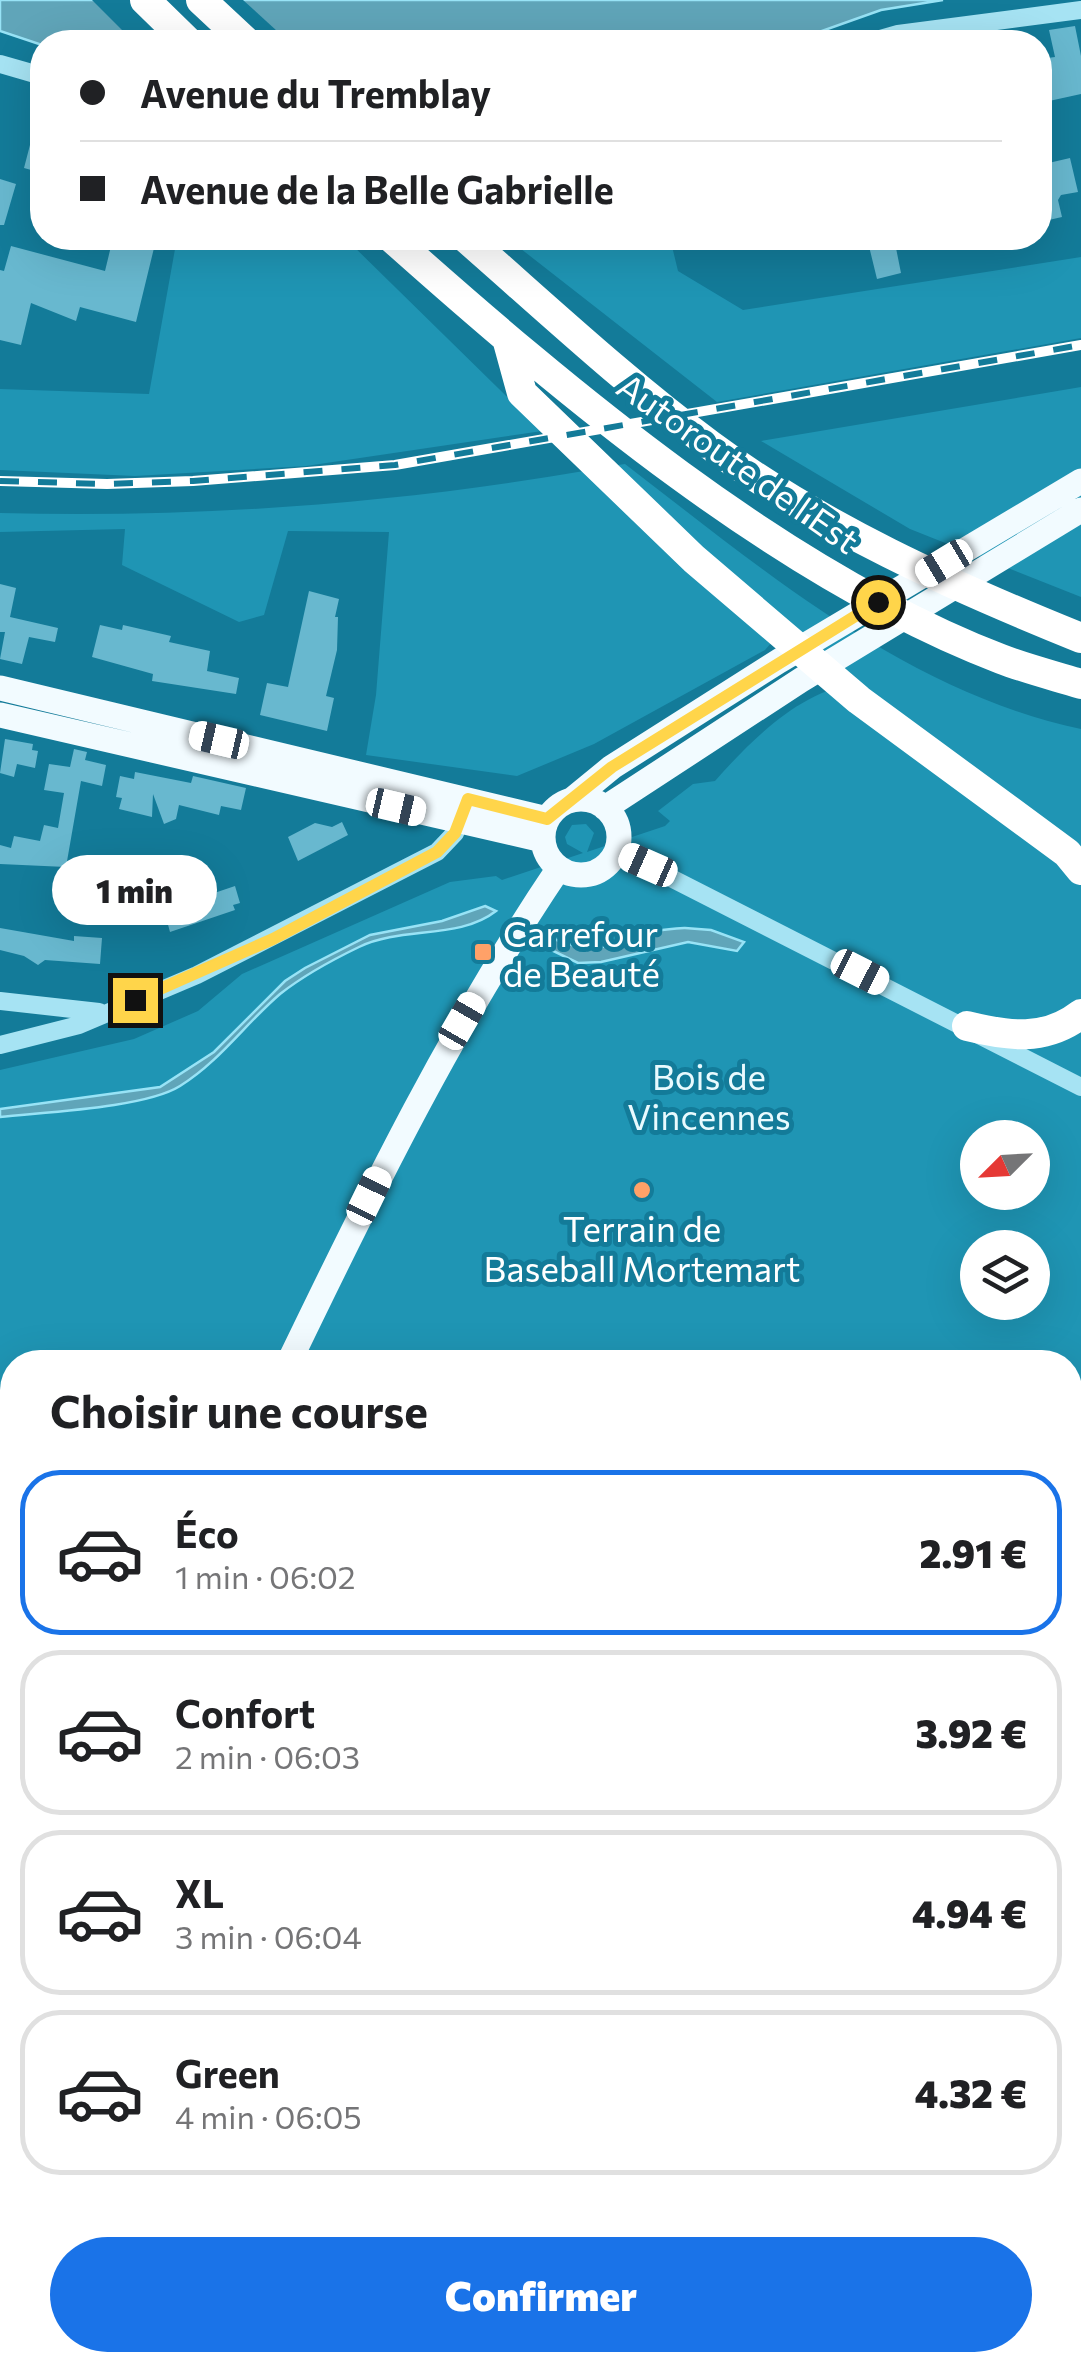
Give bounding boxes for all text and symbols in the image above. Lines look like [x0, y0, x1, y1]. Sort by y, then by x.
text: Avenue du Tremblay [140, 69, 491, 116]
text: Avenue de la Belle Gabrielle [140, 165, 614, 212]
street label: Autoroute de l’Est [610, 363, 868, 561]
car [911, 535, 977, 591]
route start [856, 580, 901, 625]
car [186, 719, 252, 761]
car [363, 786, 429, 828]
car [614, 839, 682, 891]
callout: 1 min [52, 855, 218, 925]
text: 1 min [96, 870, 173, 910]
place label: Carrefour de Beauté [503, 911, 660, 994]
marker: Carrefour de Beauté [472, 941, 494, 963]
car [826, 945, 894, 999]
route end [113, 978, 158, 1023]
car [434, 988, 490, 1054]
park label: Bois de Vincennes [627, 1054, 791, 1137]
north arrow [960, 1120, 1050, 1210]
map controls [960, 1120, 1050, 1320]
car [342, 1162, 396, 1230]
marker: Terrain de Baseball Mortemart [631, 1179, 653, 1201]
place label: Terrain de Baseball Mortemart [484, 1206, 800, 1289]
button: layers [960, 1230, 1050, 1320]
text: Choisir une course [50, 1382, 428, 1437]
icon: car [55, 1508, 145, 1598]
text: Éco [175, 1509, 239, 1556]
text: 2.91 € [919, 1529, 1027, 1576]
text: 1 min · 06:02 [175, 1556, 356, 1596]
icon: car [55, 1688, 145, 1778]
text: Confort [175, 1689, 315, 1736]
text: 3.92 € [916, 1709, 1027, 1756]
text: 2 min · 06:03 [175, 1736, 360, 1776]
icon: car [55, 1868, 145, 1958]
text: XL [175, 1869, 224, 1916]
text: 4.94 € [912, 1889, 1027, 1936]
text: 3 min · 06:04 [175, 1916, 362, 1956]
icon: car [55, 2048, 145, 2138]
text: Green [175, 2049, 280, 2096]
text: 4.32 € [915, 2069, 1027, 2116]
text: 4 min · 06:05 [175, 2096, 362, 2136]
button: Confirmer [50, 2237, 1032, 2352]

